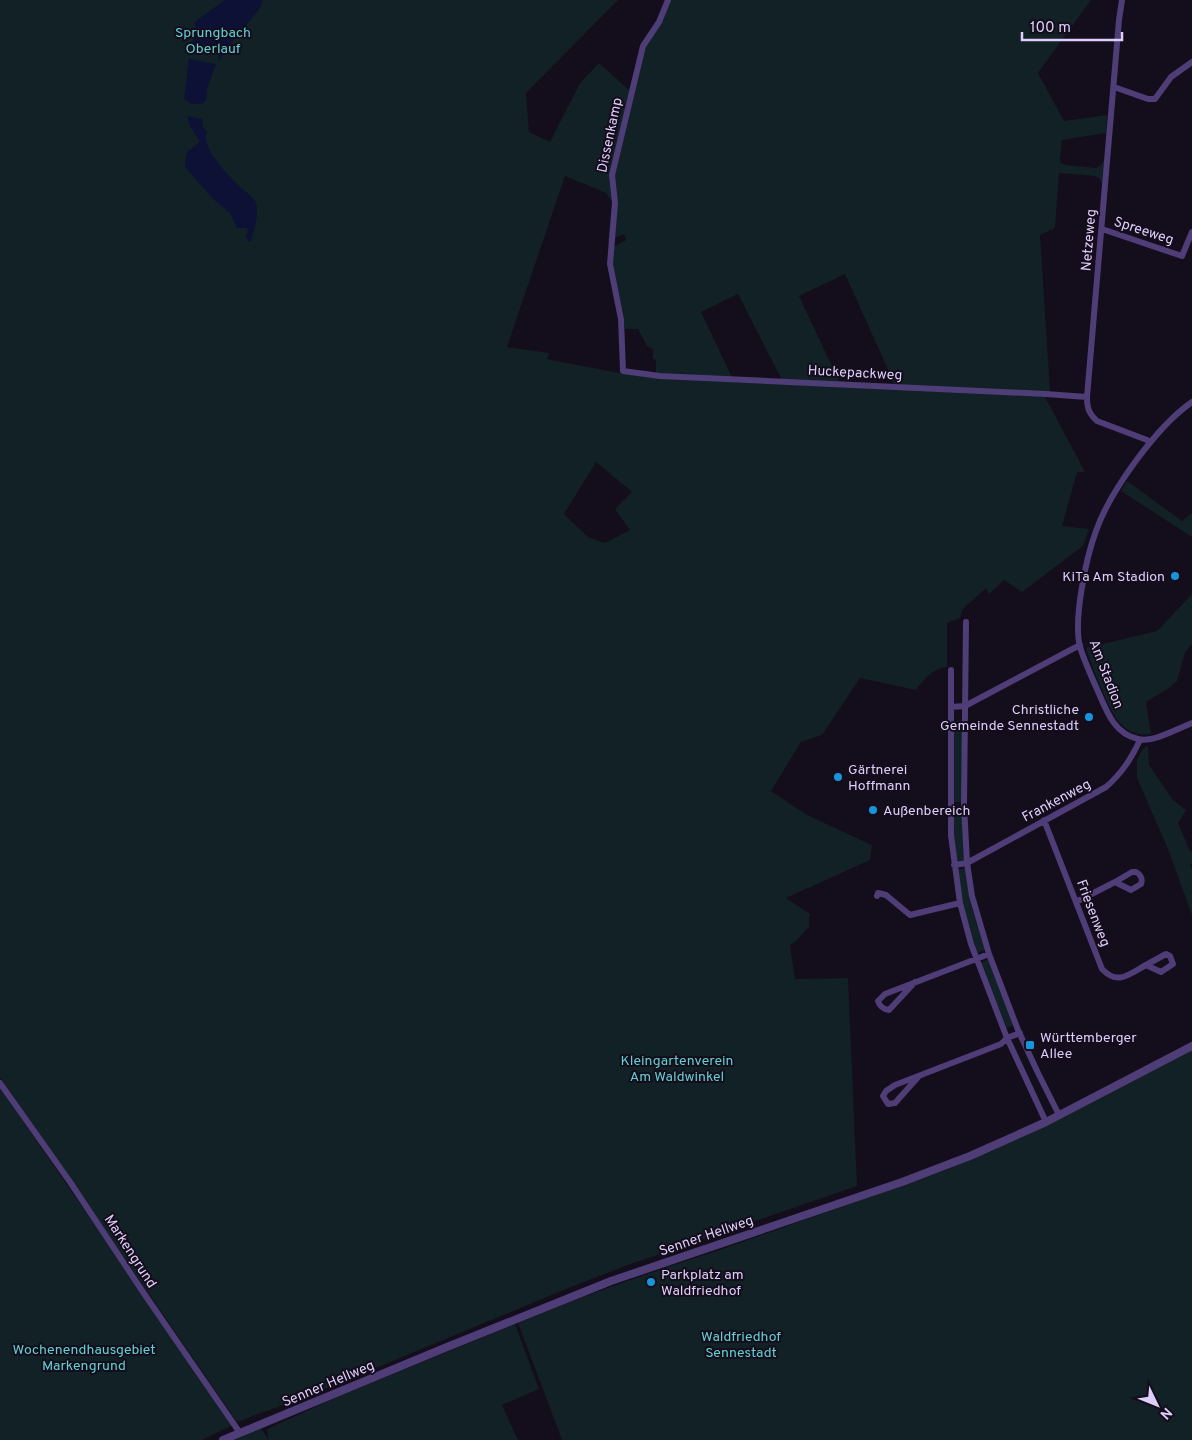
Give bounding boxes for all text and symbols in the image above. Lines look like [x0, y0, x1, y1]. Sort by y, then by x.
scale bar [1022, 10, 1122, 42]
text: 100 m [1030, 19, 1071, 38]
park label: Sprungbach Oberlauf [175, 25, 251, 58]
street label: Dissenkamp [594, 96, 627, 174]
street label: Netzeweg [1078, 208, 1101, 272]
street label: Spreeweg [1111, 214, 1176, 249]
street label: Huckepackweg [807, 363, 903, 384]
place label: KiTa Am Stadion [1062, 569, 1165, 586]
marker: KiTa Am Stadion [1169, 570, 1181, 582]
street label: Am Stadion [1085, 638, 1127, 712]
place label: Christliche Gemeinde Sennestadt [940, 702, 1079, 735]
marker: Christliche Gemeinde Sennestadt [1083, 711, 1095, 723]
place label: Gärtnerei Hoffmann [848, 762, 911, 795]
marker: Gärtnerei Hoffmann [832, 771, 844, 783]
street label: Frankenweg [1019, 776, 1094, 827]
place label: Außenbereich [883, 803, 970, 820]
marker: Außenbereich [867, 804, 879, 816]
street label: Friesenweg [1072, 878, 1113, 950]
place label: Württemberger Allee [1040, 1030, 1137, 1063]
marker: Württemberger Allee [1024, 1039, 1036, 1051]
park label: Kleingartenverein Am Waldwinkel [621, 1053, 733, 1086]
street label: Markengrund [100, 1212, 160, 1292]
street label: Senner Hellweg [657, 1212, 756, 1261]
place label: Parkplatz am Waldfriedhof [661, 1267, 744, 1300]
marker: Parkplatz am Waldfriedhof [645, 1276, 657, 1288]
park label: Waldfriedhof Sennestadt [701, 1329, 781, 1362]
park label: Wochenendhausgebiet Markengrund [12, 1342, 156, 1375]
street label: Senner Hellweg [280, 1357, 377, 1411]
north arrow [1132, 1380, 1182, 1430]
text: N [1156, 1403, 1175, 1422]

